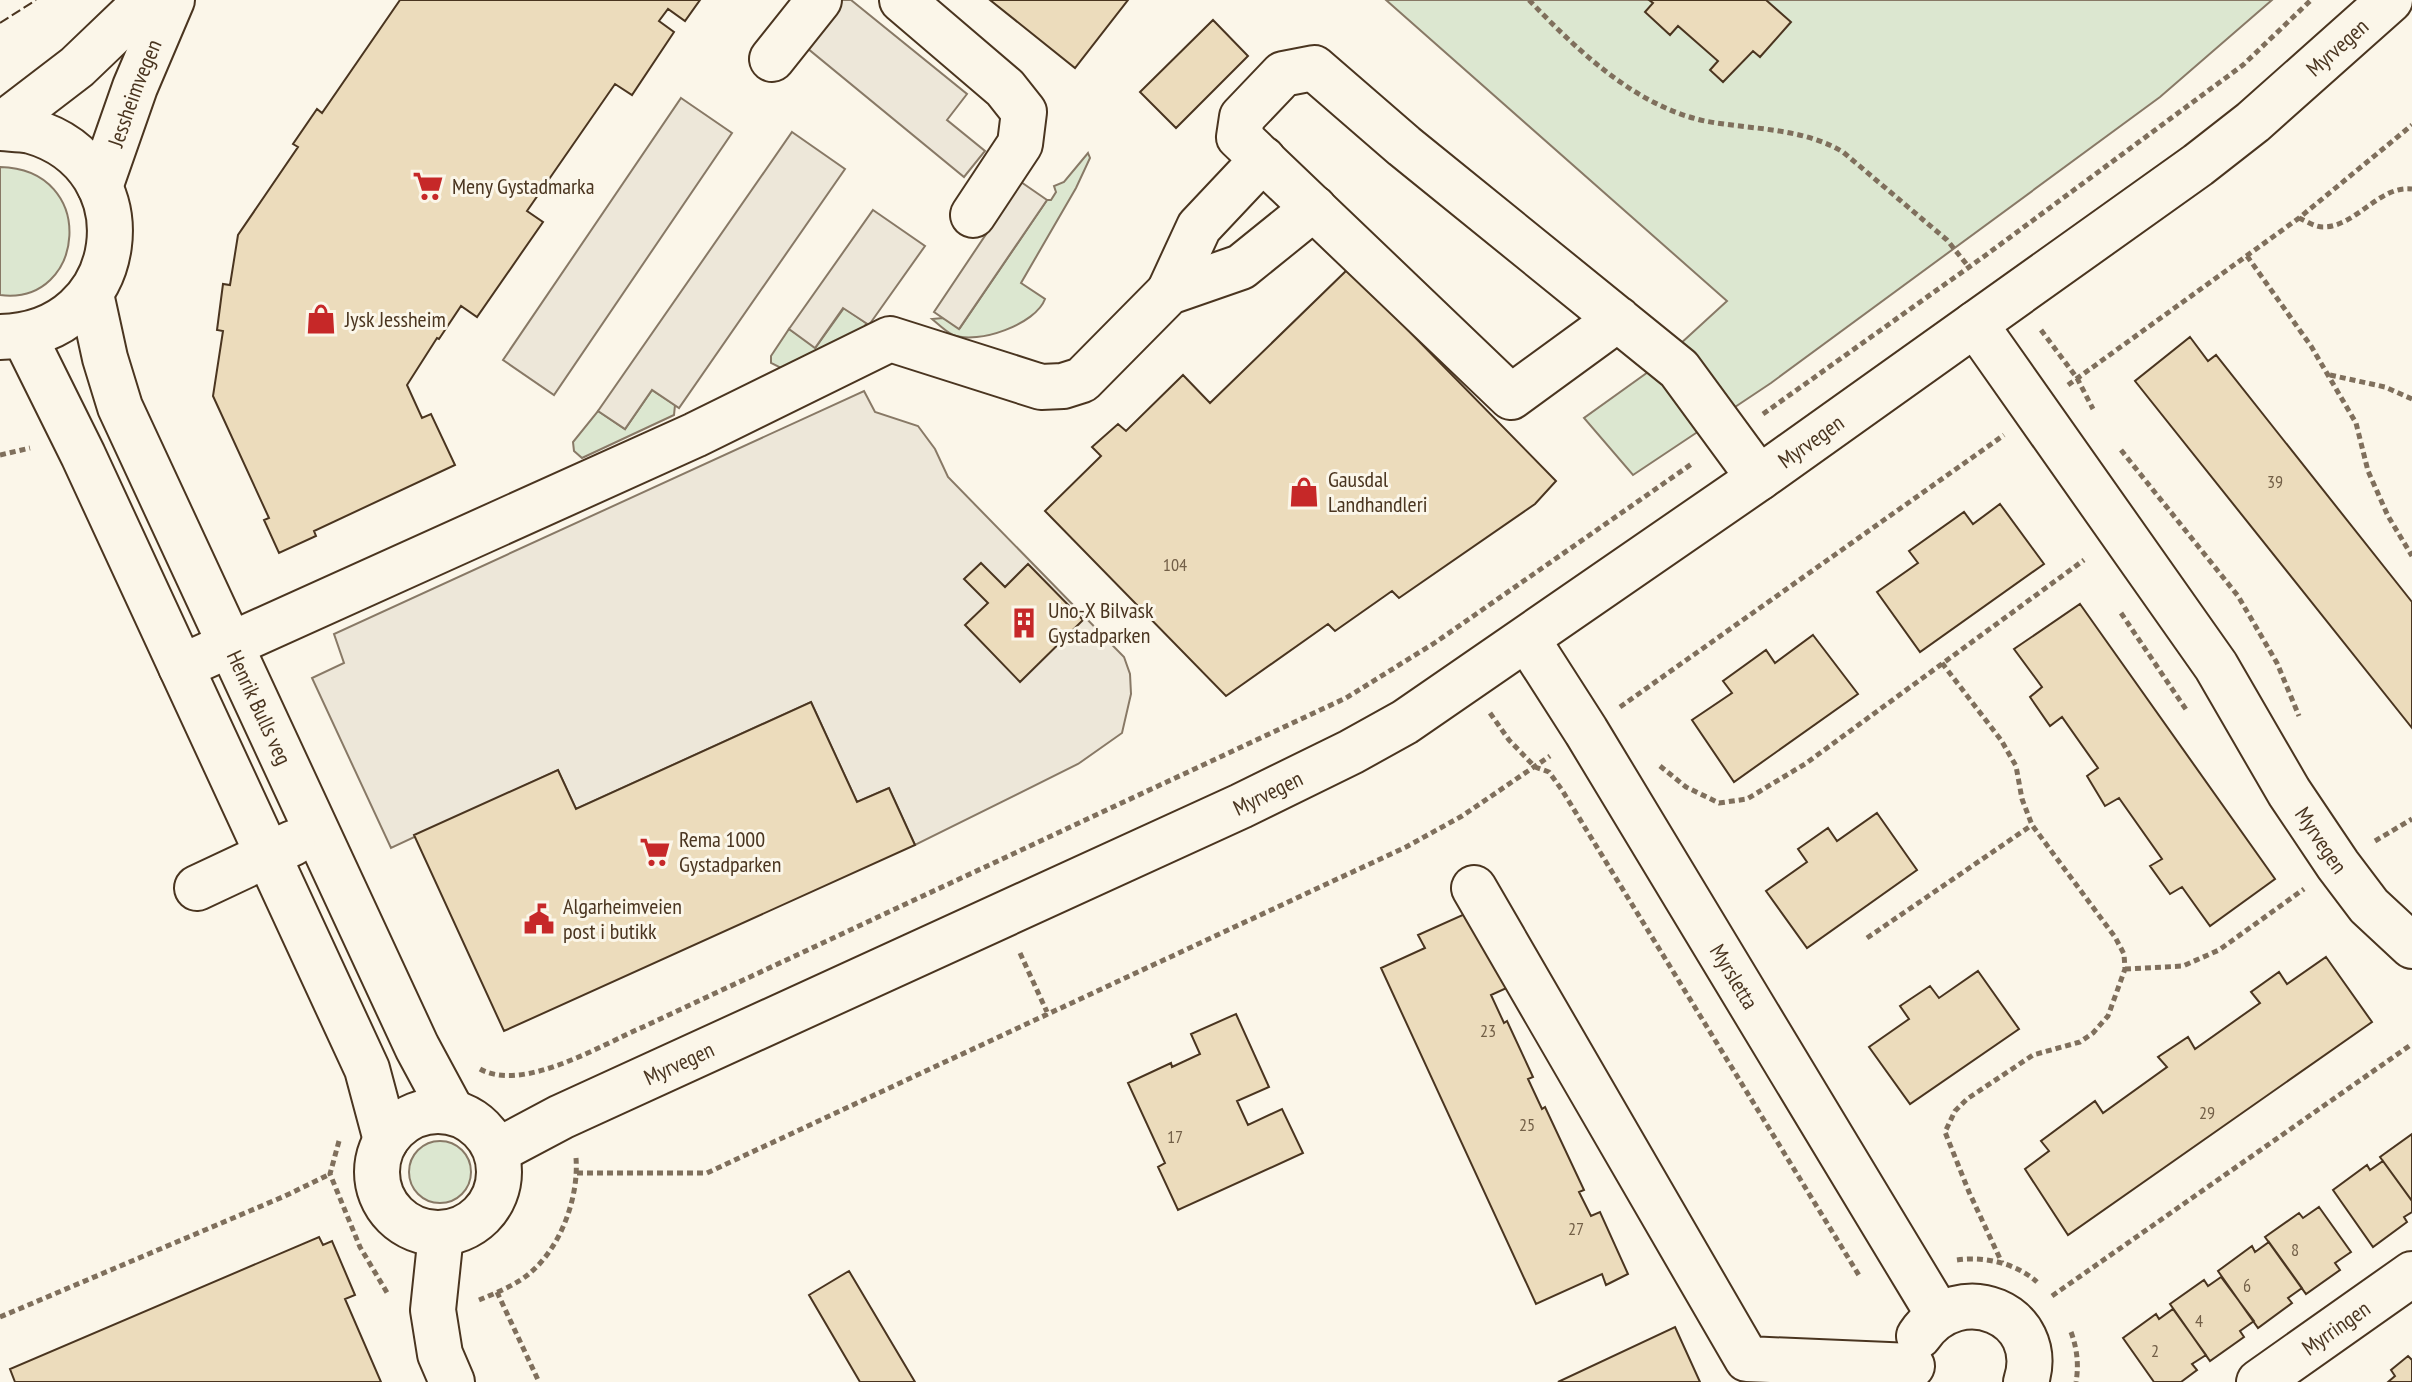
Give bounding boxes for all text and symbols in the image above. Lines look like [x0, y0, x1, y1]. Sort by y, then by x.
street label: Myrvegen [2300, 12, 2374, 82]
street label: Jessheimvegen [101, 35, 168, 151]
supermarket icon: Meny Gystadmarka [411, 169, 445, 203]
place label: Meny Gystadmarka [452, 172, 594, 200]
shop icon: Jysk Jessheim [304, 302, 338, 336]
place label: Jysk Jessheim [344, 305, 446, 333]
street label: Myrvegen [1772, 408, 1849, 474]
place label: Gausdal Landhandleri [1328, 465, 1427, 518]
house number: 39 [2267, 470, 2283, 493]
shop icon: Gausdal Landhandleri [1287, 475, 1321, 509]
house number: 104 [1163, 553, 1187, 576]
place label: Uno-X Bilvask Gystadparken [1048, 596, 1154, 649]
building icon: Uno-X Bilvask Gystadparken [1007, 606, 1041, 640]
street label: Henrik Bulls veg [221, 646, 298, 769]
street label: Myrvegen [1229, 764, 1307, 822]
street label: Myrvegen [2289, 802, 2353, 879]
place label: Rema 1000 Gystadparken [679, 825, 781, 878]
supermarket icon: Rema 1000 Gystadparken [638, 835, 672, 869]
place label: Algarheimveien post i butikk [563, 892, 682, 945]
public building icon: Algarheimveien post i butikk [522, 902, 556, 936]
street label: Myrsletta [1704, 939, 1765, 1014]
house number: 23 [1480, 1019, 1496, 1042]
street label: Myrvegen [639, 1035, 718, 1091]
house number: 29 [2199, 1101, 2215, 1124]
house number: 25 [1519, 1113, 1535, 1136]
house number: 17 [1167, 1125, 1183, 1148]
house number: 27 [1568, 1217, 1584, 1240]
house number: 8 [2291, 1238, 2299, 1261]
house number: 6 [2243, 1274, 2251, 1297]
street label: Myrringen [2296, 1294, 2375, 1361]
house number: 4 [2195, 1309, 2203, 1332]
house number: 2 [2151, 1339, 2159, 1362]

